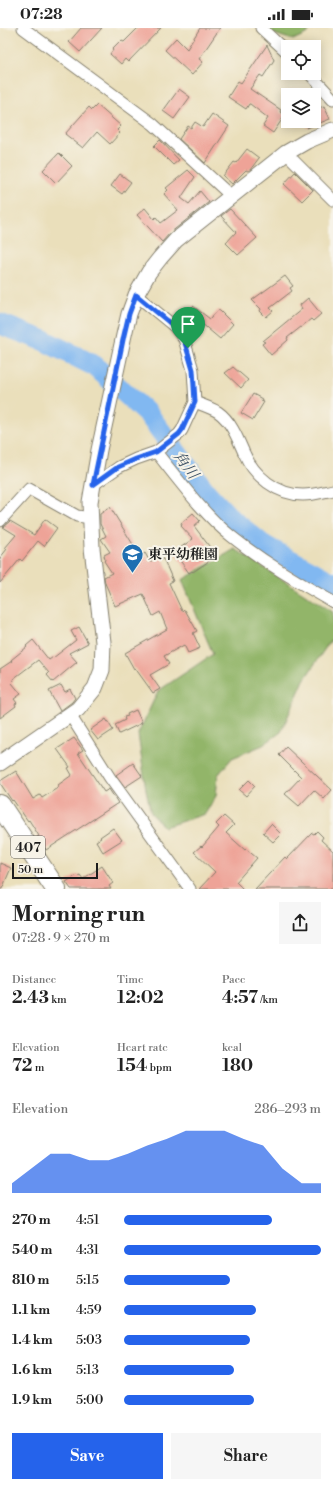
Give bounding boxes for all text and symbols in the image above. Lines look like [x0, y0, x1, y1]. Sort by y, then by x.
text: 07:28 [20, 5, 63, 24]
map controls [281, 40, 321, 128]
button: locate [281, 40, 321, 80]
button: layers [281, 88, 321, 128]
pin [171, 307, 205, 348]
icon: arrive [177, 313, 199, 335]
water label: 角川 [169, 448, 203, 485]
school or university icon: 東平幼稚園 [120, 541, 146, 574]
place label: 東平幼稚園 [148, 546, 218, 564]
road number: 407 [11, 836, 45, 858]
scale bar [12, 861, 98, 880]
text: 50 m [18, 863, 43, 877]
text: Morning run [12, 901, 145, 928]
button: share [279, 902, 321, 944]
text: 07:28 · 9 × 270 m [12, 930, 110, 946]
text: Distance [12, 973, 56, 987]
text: Time [117, 973, 144, 987]
text: Pace [222, 973, 246, 987]
text: 2.43 [12, 987, 49, 1009]
text: 12:02 [117, 987, 164, 1009]
text: 4:57 [222, 987, 258, 1009]
text: km [49, 993, 67, 1007]
text: /km [258, 993, 278, 1007]
text: Elevation [12, 1041, 60, 1055]
text: Heart rate [117, 1041, 168, 1055]
text: kcal [222, 1041, 242, 1055]
text: 72 [12, 1055, 32, 1077]
text: 154 [117, 1055, 147, 1077]
text: 180 [222, 1055, 253, 1077]
text: m [32, 1061, 44, 1075]
text: bpm [147, 1061, 172, 1075]
text: Elevation [12, 1101, 68, 1117]
text: 286–293 m [254, 1101, 321, 1117]
text: 270 m [12, 1212, 51, 1228]
text: 4:51 [76, 1212, 99, 1228]
text: 540 m [12, 1242, 52, 1258]
text: 4:31 [76, 1242, 99, 1258]
text: 810 m [12, 1272, 49, 1288]
text: 5:15 [76, 1272, 99, 1288]
text: 1.1 km [12, 1302, 50, 1318]
text: 4:59 [76, 1302, 102, 1318]
text: 1.4 km [12, 1332, 53, 1348]
text: 5:03 [76, 1332, 102, 1348]
text: 1.6 km [12, 1362, 52, 1378]
text: 5:13 [76, 1362, 99, 1378]
text: 1.9 km [12, 1392, 52, 1408]
text: 5:00 [76, 1392, 103, 1408]
button: Save [12, 1433, 163, 1479]
button: Share [171, 1433, 321, 1479]

